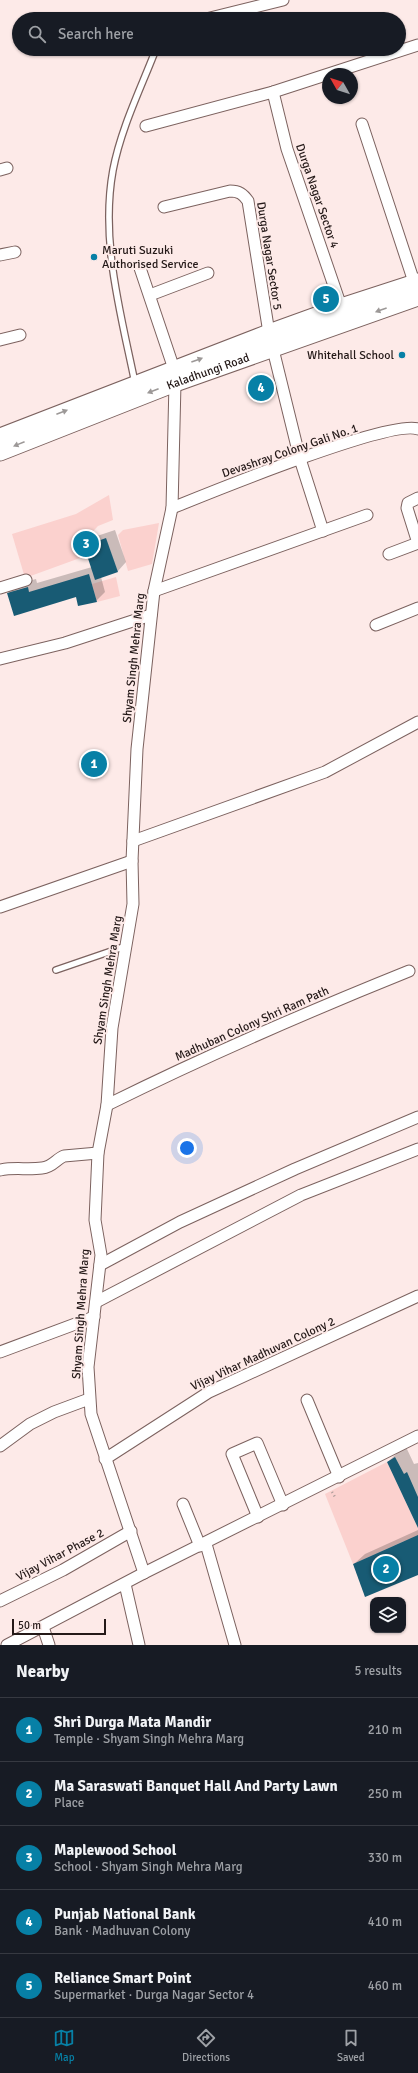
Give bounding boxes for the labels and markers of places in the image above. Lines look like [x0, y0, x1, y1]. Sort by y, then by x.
place label: Maruti Suzuki Authorised Service [102, 243, 198, 272]
marker: Maruti Suzuki Authorised Service [89, 252, 99, 262]
pin: 5 [313, 284, 339, 314]
place label: Whitehall School [307, 348, 394, 363]
marker: Whitehall School [397, 350, 407, 360]
pin: 4 [248, 373, 274, 403]
pin: 3 [73, 529, 99, 559]
pin: 1 [81, 749, 107, 779]
pin: 2 [373, 1554, 399, 1584]

